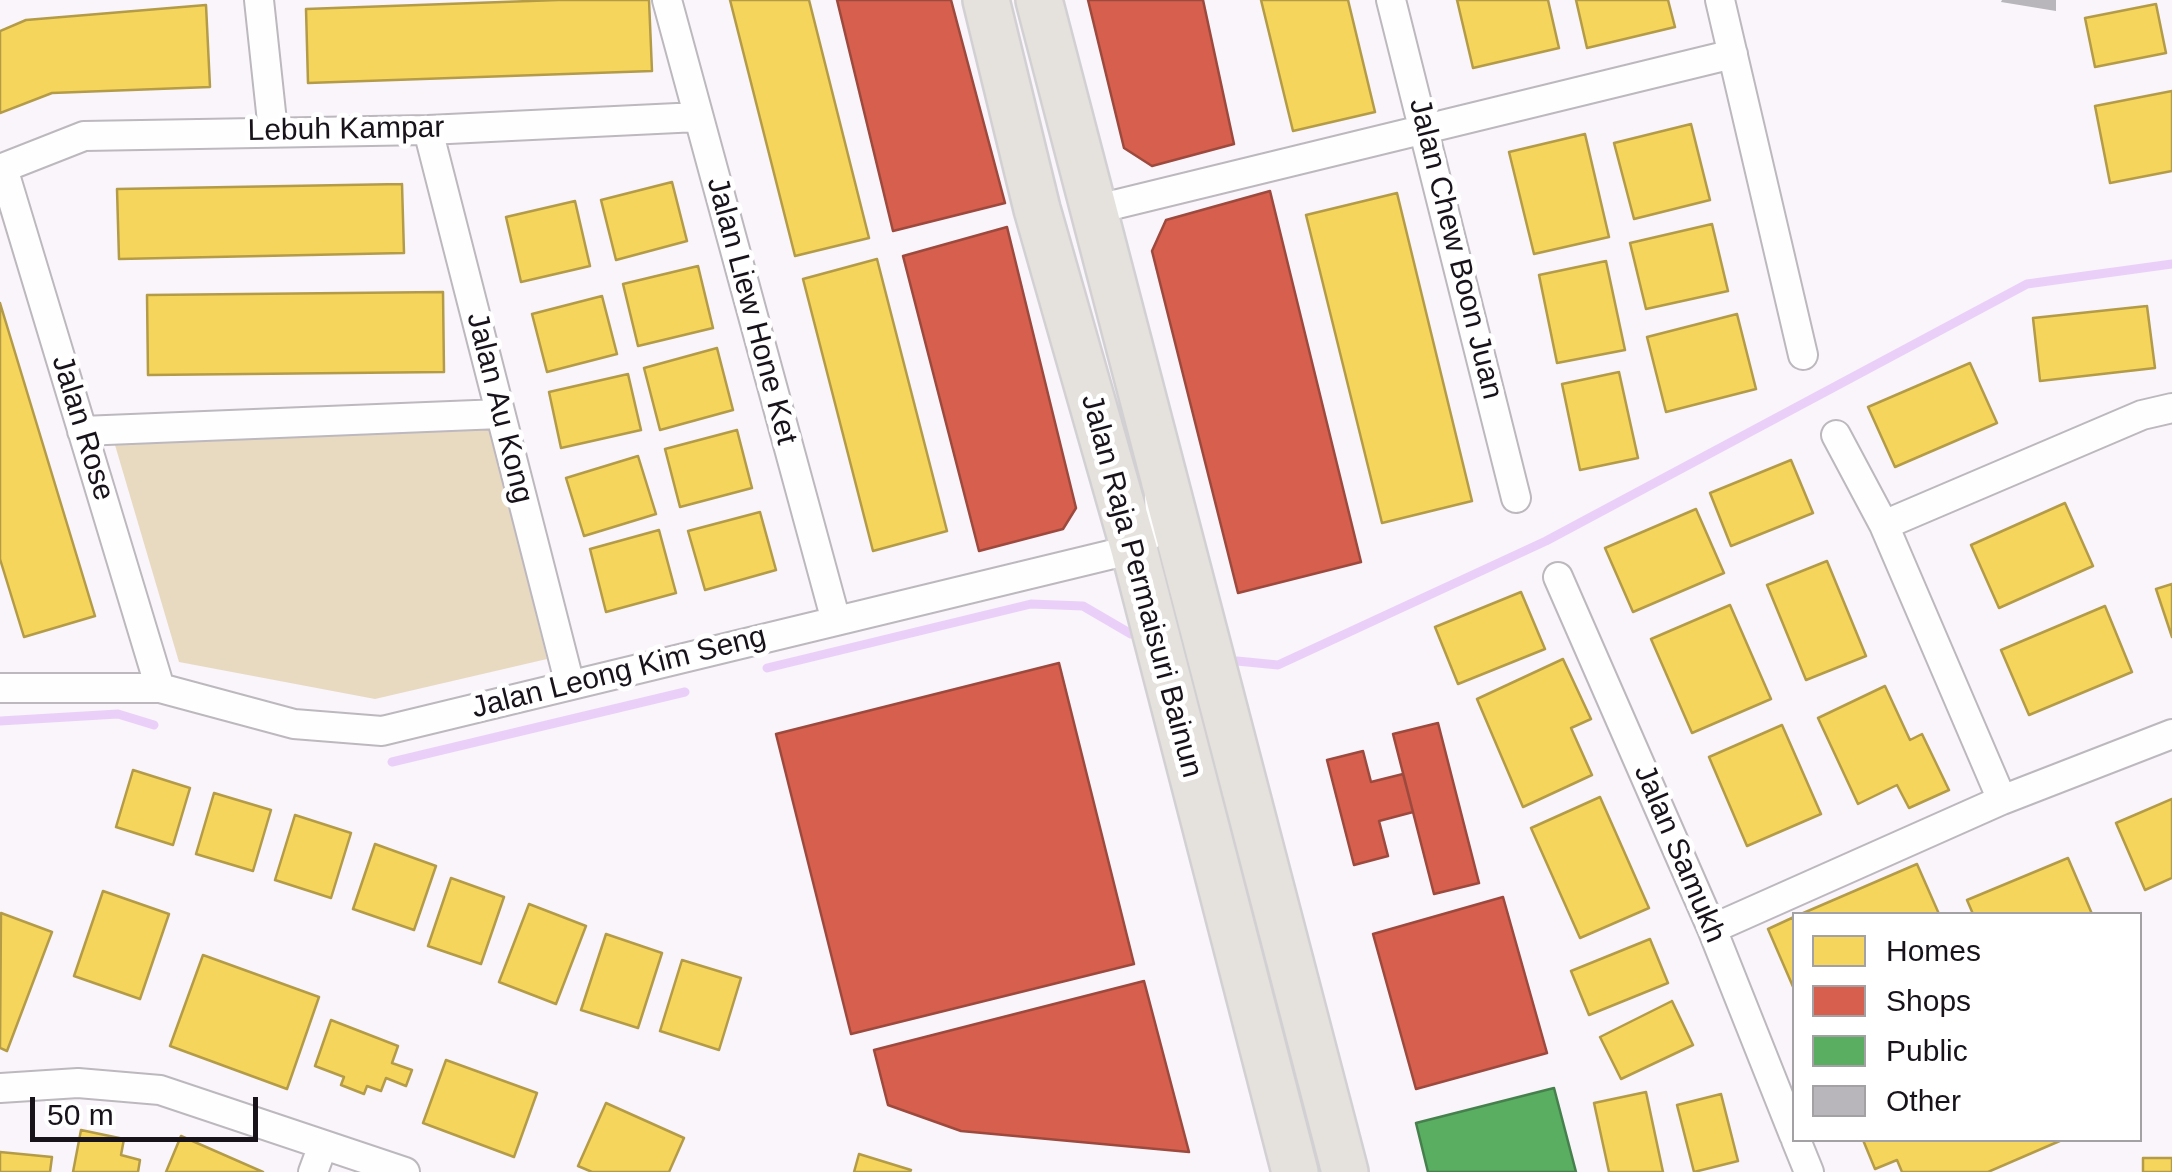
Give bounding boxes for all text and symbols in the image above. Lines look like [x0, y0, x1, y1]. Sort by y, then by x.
street label: Jalan Chew Boon Juan [1400, 95, 1510, 403]
street label: Lebuh Kampar [247, 110, 445, 150]
street label: Jalan Liew Hone Ket [698, 173, 804, 449]
street label: Jalan Au Kong [458, 309, 540, 507]
street label: Jalan Rose [43, 351, 121, 505]
street label: Jalan Raja Permaisuri Bainun [1072, 390, 1210, 782]
street label: Jalan Leong Kim Seng [468, 619, 770, 727]
street label: Jalan Samukh [1625, 759, 1733, 949]
legend [1792, 912, 2142, 1142]
text: Homes [1886, 934, 1981, 967]
text: Shops [1886, 984, 1971, 1017]
text: Public [1886, 1034, 1968, 1067]
scale bar [35, 1077, 262, 1139]
text: Other [1886, 1084, 1961, 1117]
text: 50 m [47, 1098, 114, 1131]

